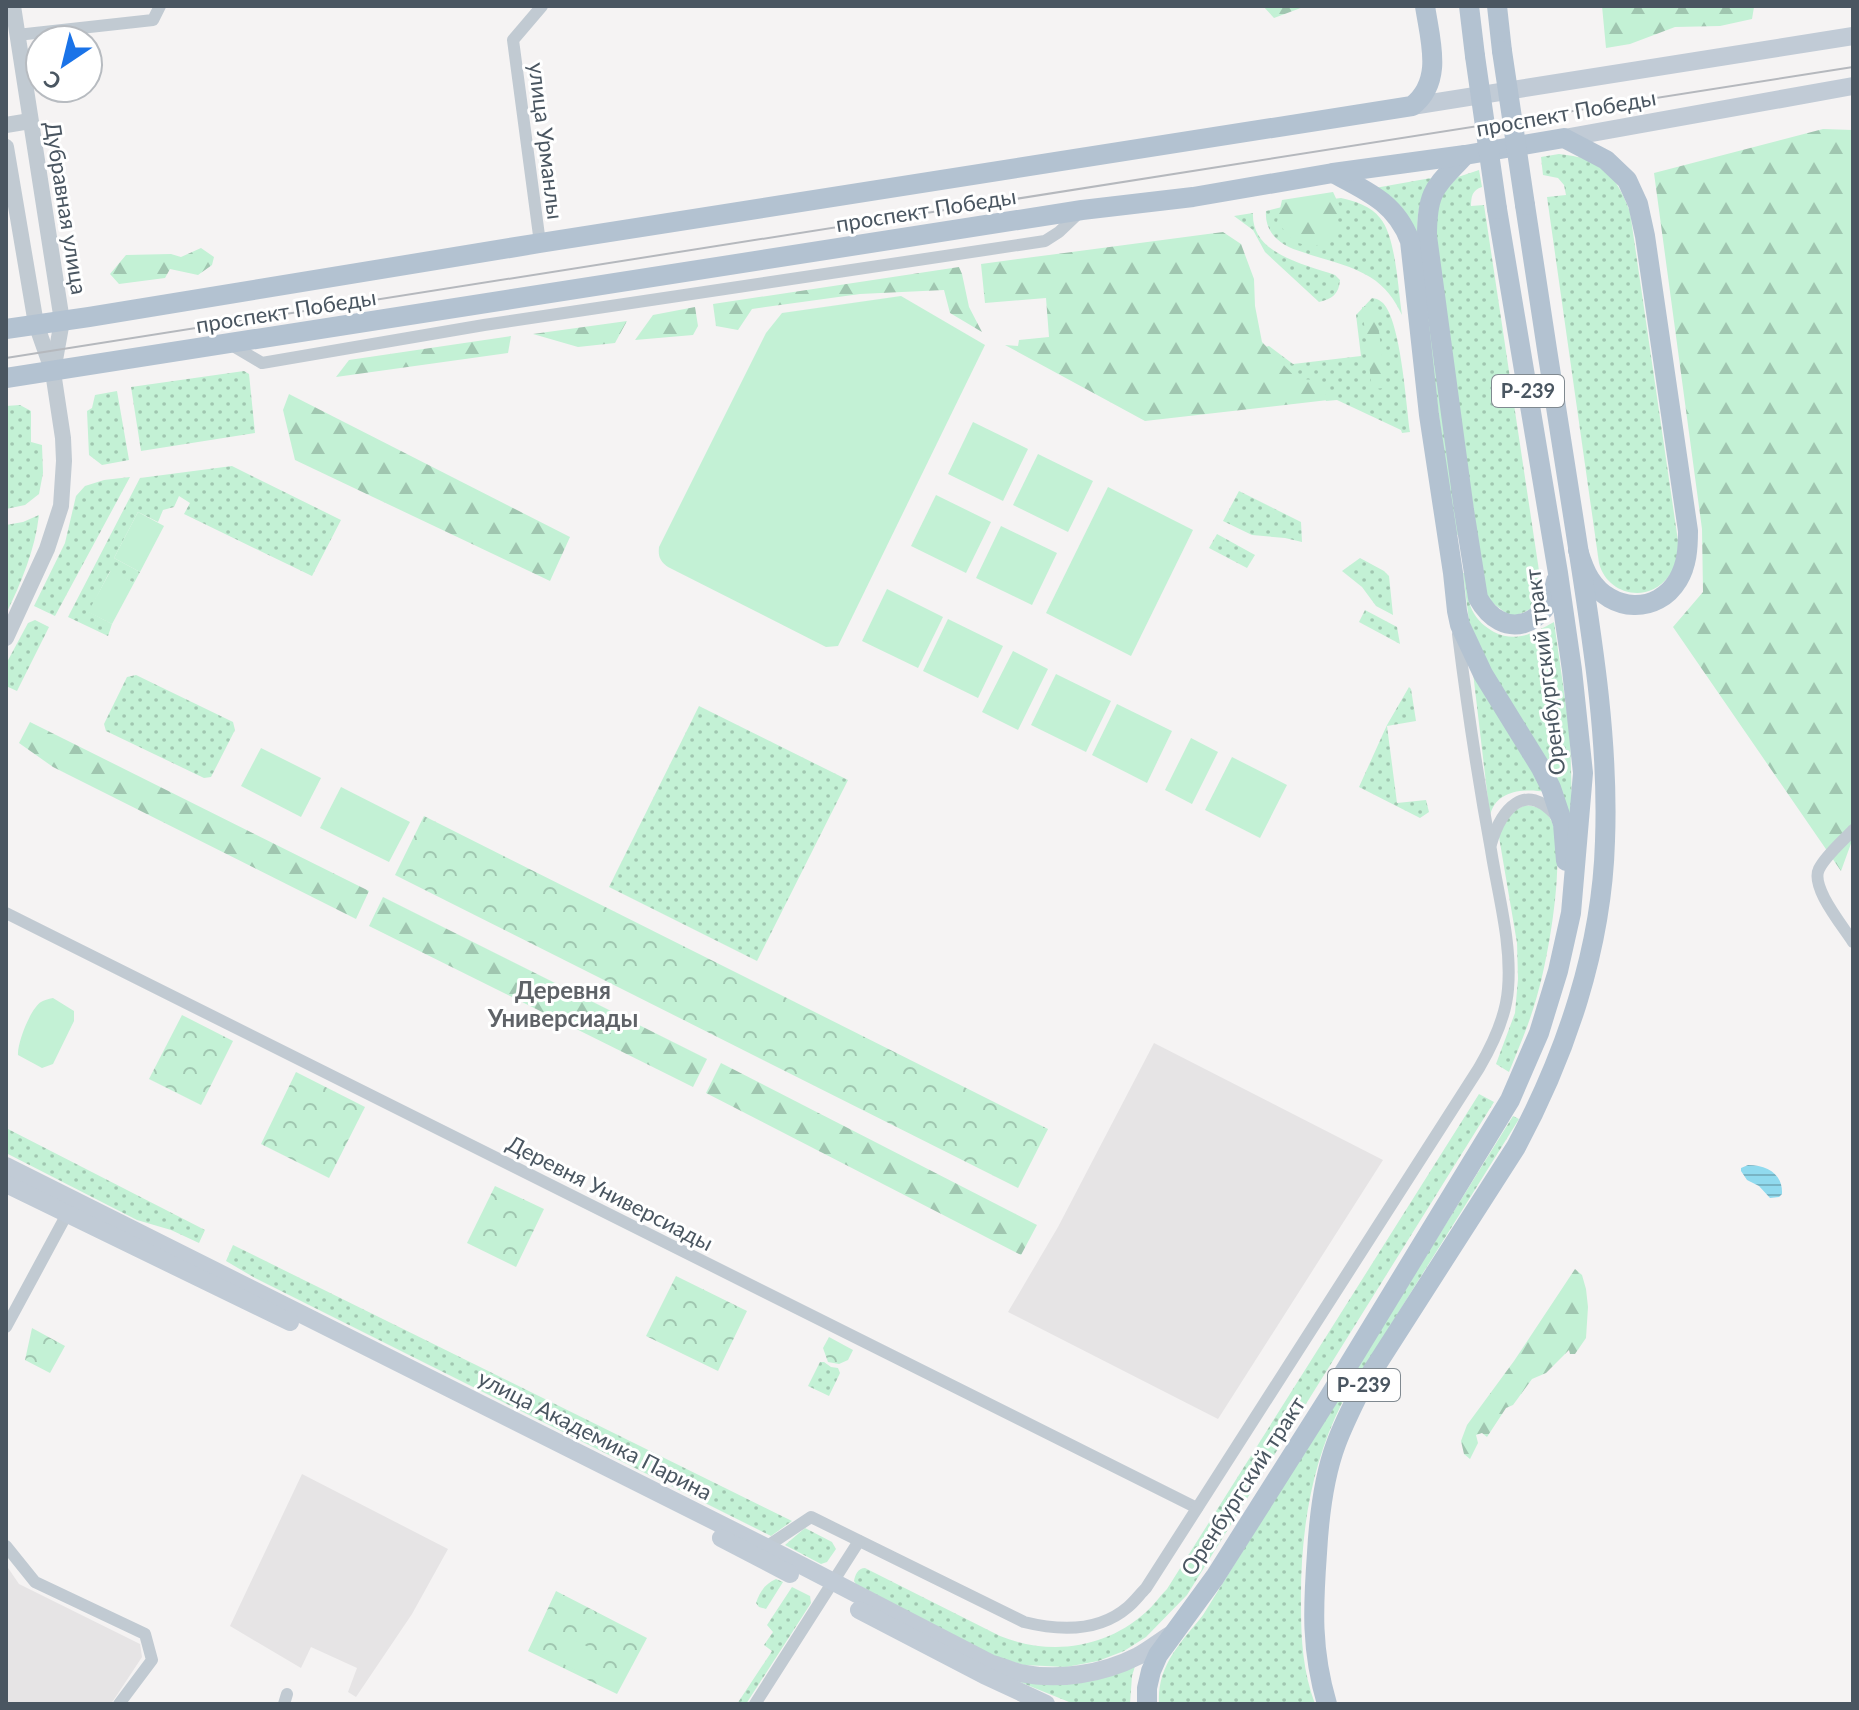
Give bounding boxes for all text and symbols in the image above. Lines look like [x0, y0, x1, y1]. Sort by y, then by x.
north arrow [24, 24, 104, 104]
street label: улица Урманлы [523, 61, 570, 221]
text: С [38, 65, 66, 96]
street label: проспект Победы [1474, 83, 1658, 142]
street label: Дубравная улица [40, 120, 93, 296]
street label: проспект Победы [834, 182, 1018, 237]
street label: проспект Победы [194, 283, 378, 338]
road number: Р-239 [1492, 375, 1564, 407]
street label: Оренбургский тракт [1518, 567, 1571, 777]
district label: Деревня Универсиады [487, 975, 638, 1032]
street label: Деревня Универсиады [503, 1129, 718, 1256]
street label: улица Академика Парина [474, 1364, 717, 1505]
road number: Р-239 [1328, 1369, 1400, 1401]
street label: Оренбургский тракт [1175, 1391, 1311, 1580]

